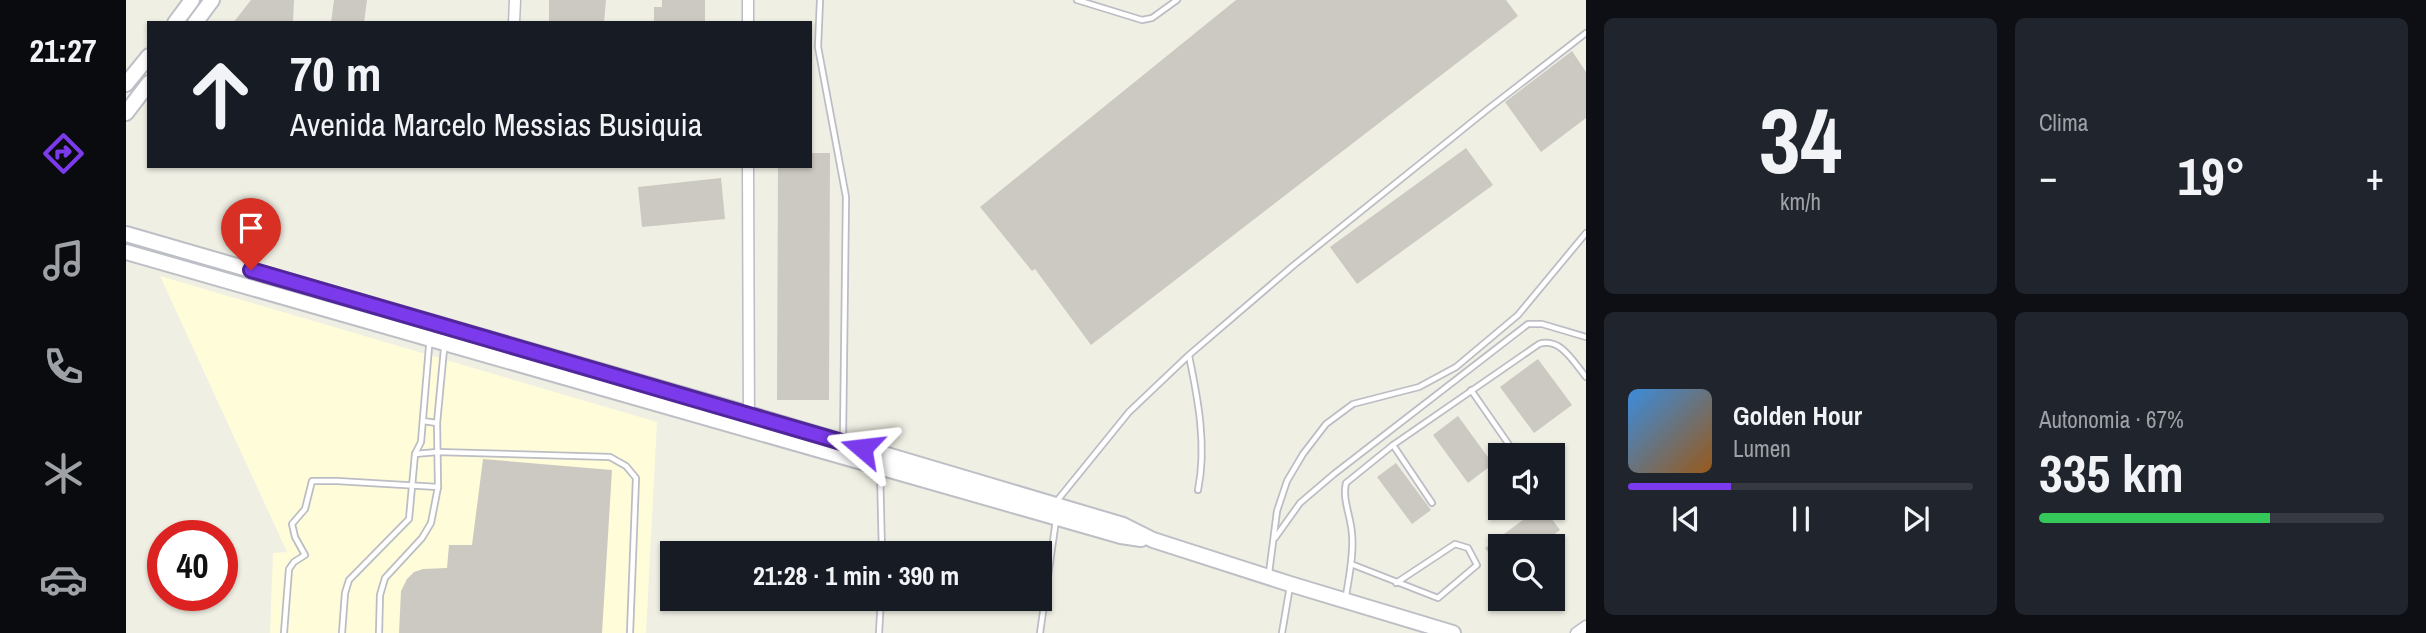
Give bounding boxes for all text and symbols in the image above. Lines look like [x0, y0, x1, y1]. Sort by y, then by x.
text: 21:27 [29, 29, 97, 72]
text: 70 m [290, 40, 382, 106]
icon: ahead [175, 49, 266, 140]
text: 34 [1759, 79, 1842, 201]
text: Avenida Marcelo Messias Busiquia [290, 103, 702, 146]
text: Clima [2039, 107, 2088, 138]
icon: directions [39, 129, 88, 178]
text: 19° [2177, 141, 2246, 211]
text: − [2039, 151, 2057, 202]
text: + [2366, 151, 2384, 202]
text: km/h [1780, 186, 1821, 217]
pin [221, 198, 281, 270]
icon: arrive [232, 209, 270, 247]
icon: music [39, 236, 88, 285]
icon: phone [39, 342, 88, 391]
text: Golden Hour [1733, 398, 1862, 433]
text: Autonomia · 67% [2039, 404, 2184, 435]
position arrow [825, 411, 899, 485]
text: Lumen [1733, 433, 1791, 464]
text: 335 km [2039, 438, 2184, 508]
map controls [1488, 443, 1565, 611]
button: sound [1488, 443, 1565, 520]
icon: climate [39, 449, 88, 498]
icon: previous [1667, 500, 1705, 538]
icon: pause [1782, 500, 1820, 538]
icon: next [1897, 500, 1935, 538]
speed limit sign: 40 [147, 520, 238, 611]
button: search [1488, 534, 1565, 611]
icon: car [39, 555, 88, 604]
text: 21:28 · 1 min · 390 m [753, 558, 959, 593]

